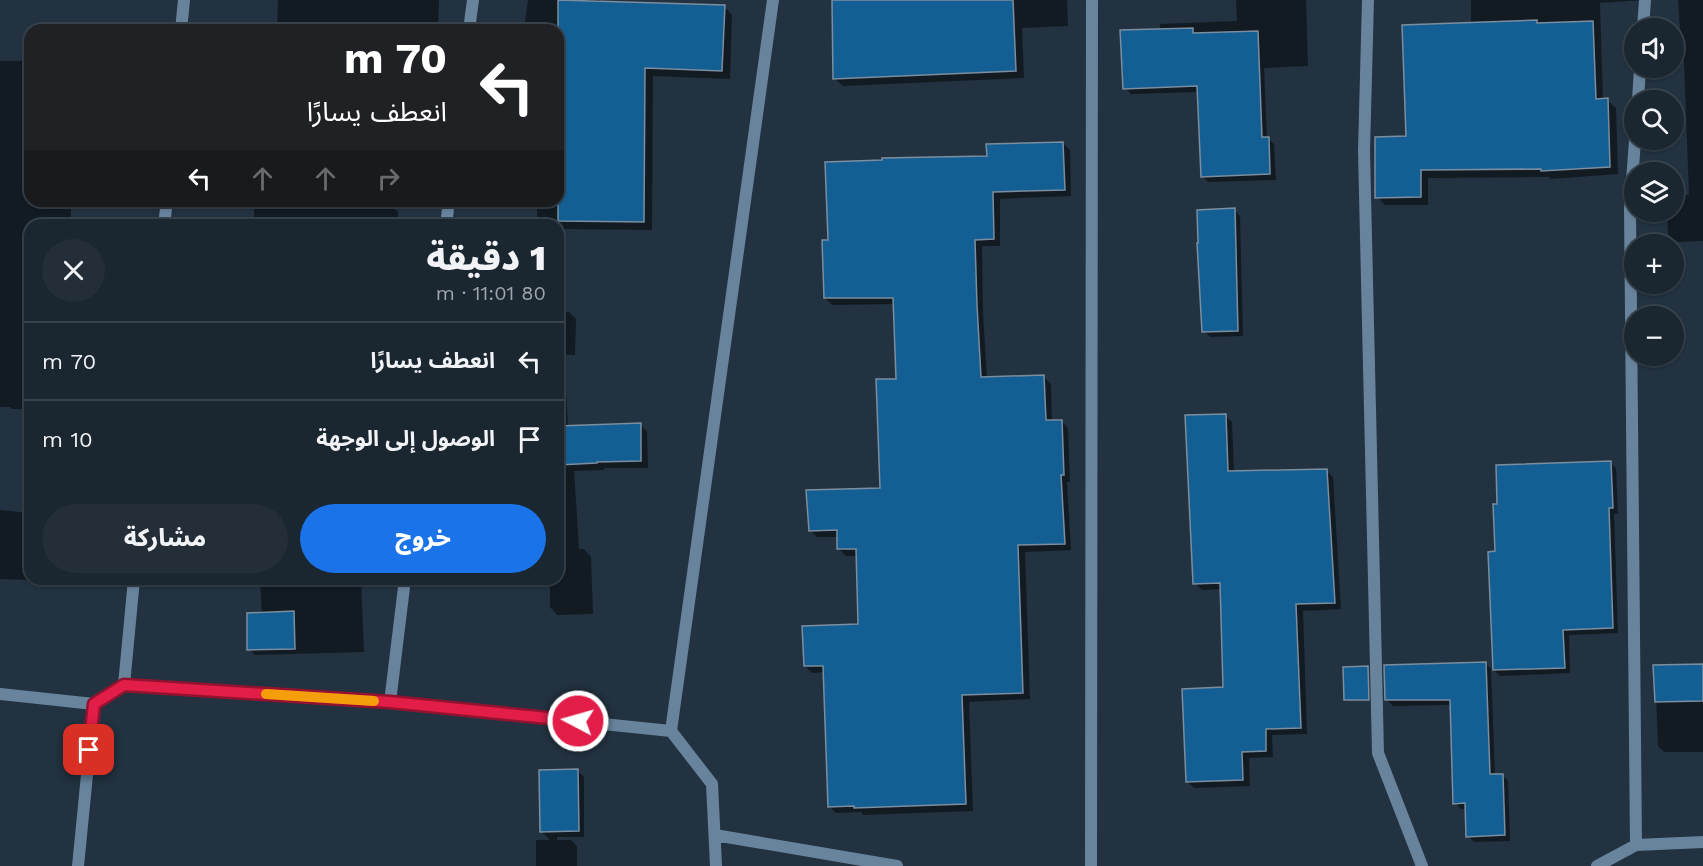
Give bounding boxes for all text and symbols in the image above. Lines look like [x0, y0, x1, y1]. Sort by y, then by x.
map controls [1624, 18, 1684, 366]
button: sound [1624, 18, 1684, 78]
text: 70 m [344, 34, 447, 83]
icon: left [468, 48, 546, 126]
button: search [1624, 90, 1684, 150]
text: انعطف يسارًا [307, 96, 447, 128]
icon: left [183, 162, 216, 195]
icon: ahead [246, 162, 279, 195]
icon: ahead [309, 162, 342, 195]
icon: right [372, 162, 405, 195]
button: layers [1624, 162, 1684, 222]
button: + [1624, 234, 1684, 294]
text: 1 دقيقة [426, 237, 546, 279]
button: close [42, 239, 105, 302]
text: 80 m · 11:01 [436, 281, 546, 305]
button: − [1624, 306, 1684, 366]
icon: left [513, 345, 546, 378]
text: انعطف يسارًا [371, 348, 495, 373]
text: 70 m [42, 349, 96, 374]
icon: arrive [513, 423, 546, 456]
text: الوصول إلى الوجهة [316, 426, 495, 451]
text: 10 m [42, 427, 93, 452]
button: مشاركة [42, 504, 288, 573]
button: خروج [300, 504, 546, 573]
position arrow [546, 689, 610, 753]
pin [63, 724, 114, 775]
icon: arrive [72, 733, 105, 766]

